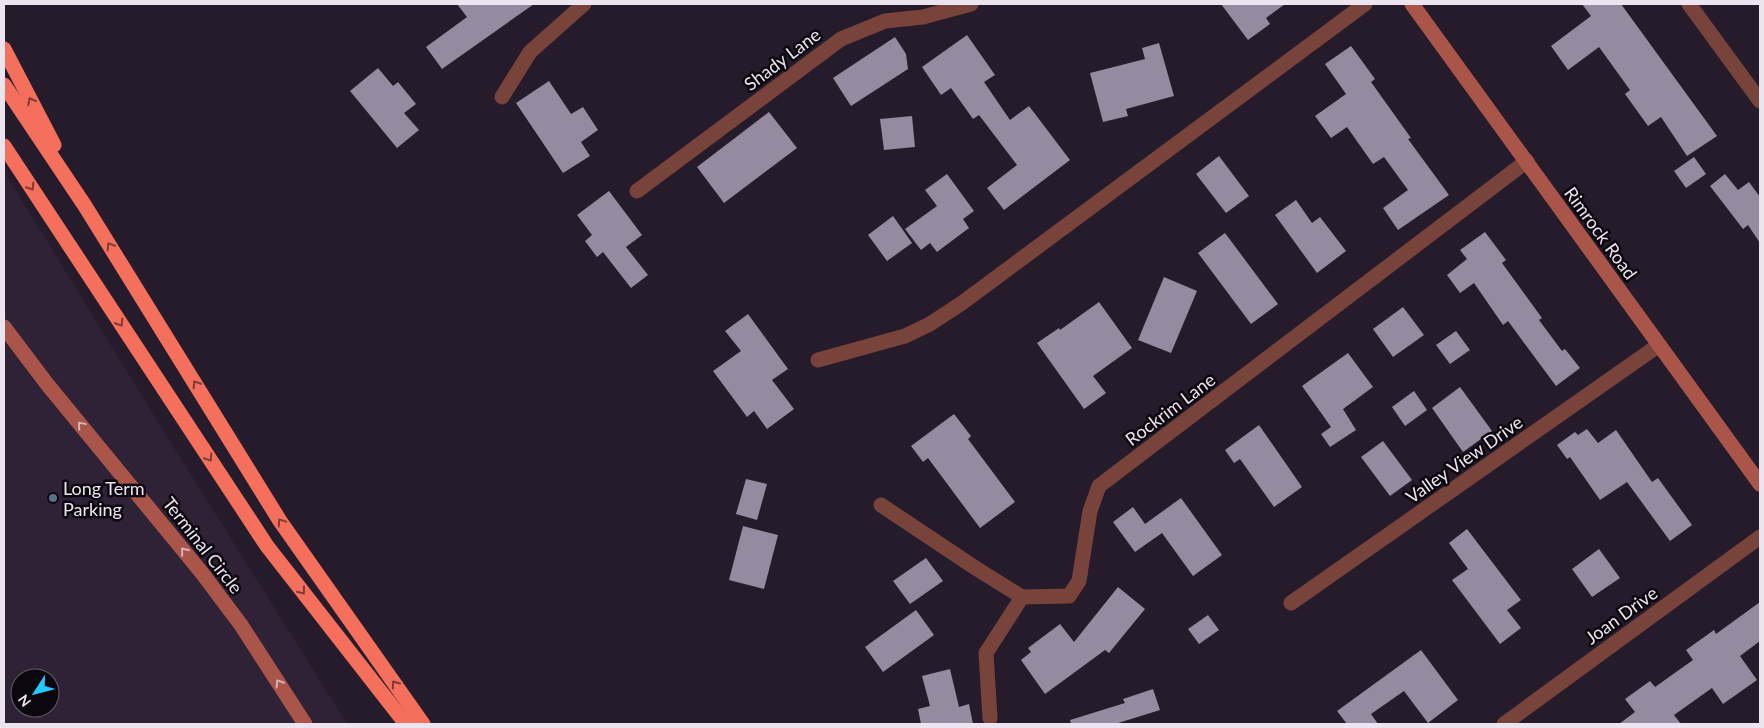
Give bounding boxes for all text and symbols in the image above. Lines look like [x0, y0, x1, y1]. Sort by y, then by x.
street label: Shady Lane [739, 23, 825, 95]
one-way arrow [27, 97, 37, 106]
one-way arrow [24, 181, 34, 190]
street label: Rimrock Road [1560, 182, 1642, 284]
one-way arrow [107, 243, 117, 252]
one-way arrow [114, 317, 123, 326]
street label: Rockrim Lane [1121, 368, 1219, 450]
one-way arrow [192, 381, 202, 390]
street label: Valley View Drive [1401, 411, 1527, 507]
one-way arrow [78, 422, 87, 431]
one-way arrow [203, 453, 212, 462]
place label: Long Term Parking [63, 477, 145, 520]
marker: Long Term Parking [47, 492, 59, 504]
street label: Terminal Circle [159, 492, 247, 598]
one-way arrow [278, 519, 288, 528]
one-way arrow [182, 548, 190, 557]
street label: Joan Drive [1581, 581, 1661, 649]
one-way arrow [297, 585, 305, 594]
north arrow [10, 668, 60, 718]
one-way arrow [275, 679, 285, 688]
one-way arrow [392, 680, 401, 690]
text: N [14, 692, 34, 710]

